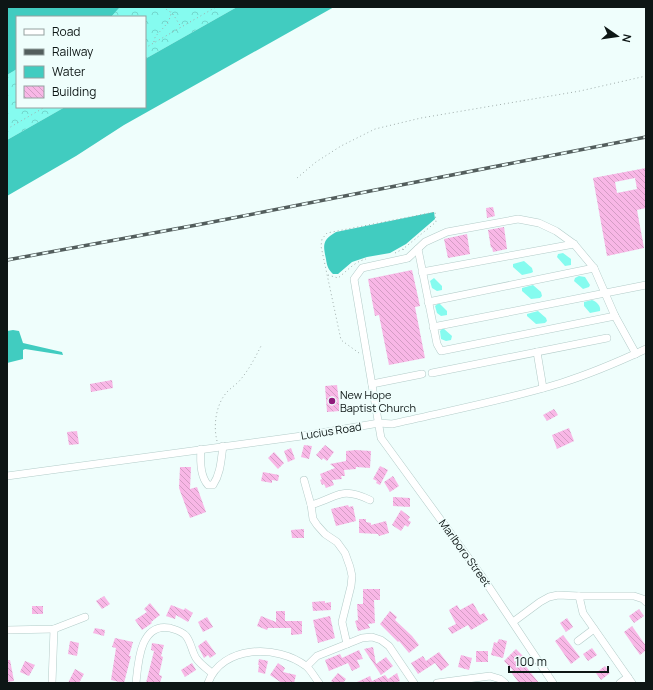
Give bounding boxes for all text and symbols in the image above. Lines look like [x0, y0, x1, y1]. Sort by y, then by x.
legend [16, 16, 146, 108]
north arrow [597, 16, 637, 56]
text: Road [52, 23, 80, 40]
text: N [619, 33, 635, 44]
text: Railway [52, 43, 94, 60]
text: Water [52, 63, 86, 80]
text: Building [52, 83, 96, 100]
place label: New Hope Baptist Church [340, 387, 416, 415]
marker: New Hope Baptist Church [327, 396, 337, 406]
street label: Lucius Road [300, 418, 362, 443]
street label: Marlboro Street [436, 516, 495, 589]
scale bar [509, 648, 608, 674]
text: 100 m [515, 653, 547, 670]

